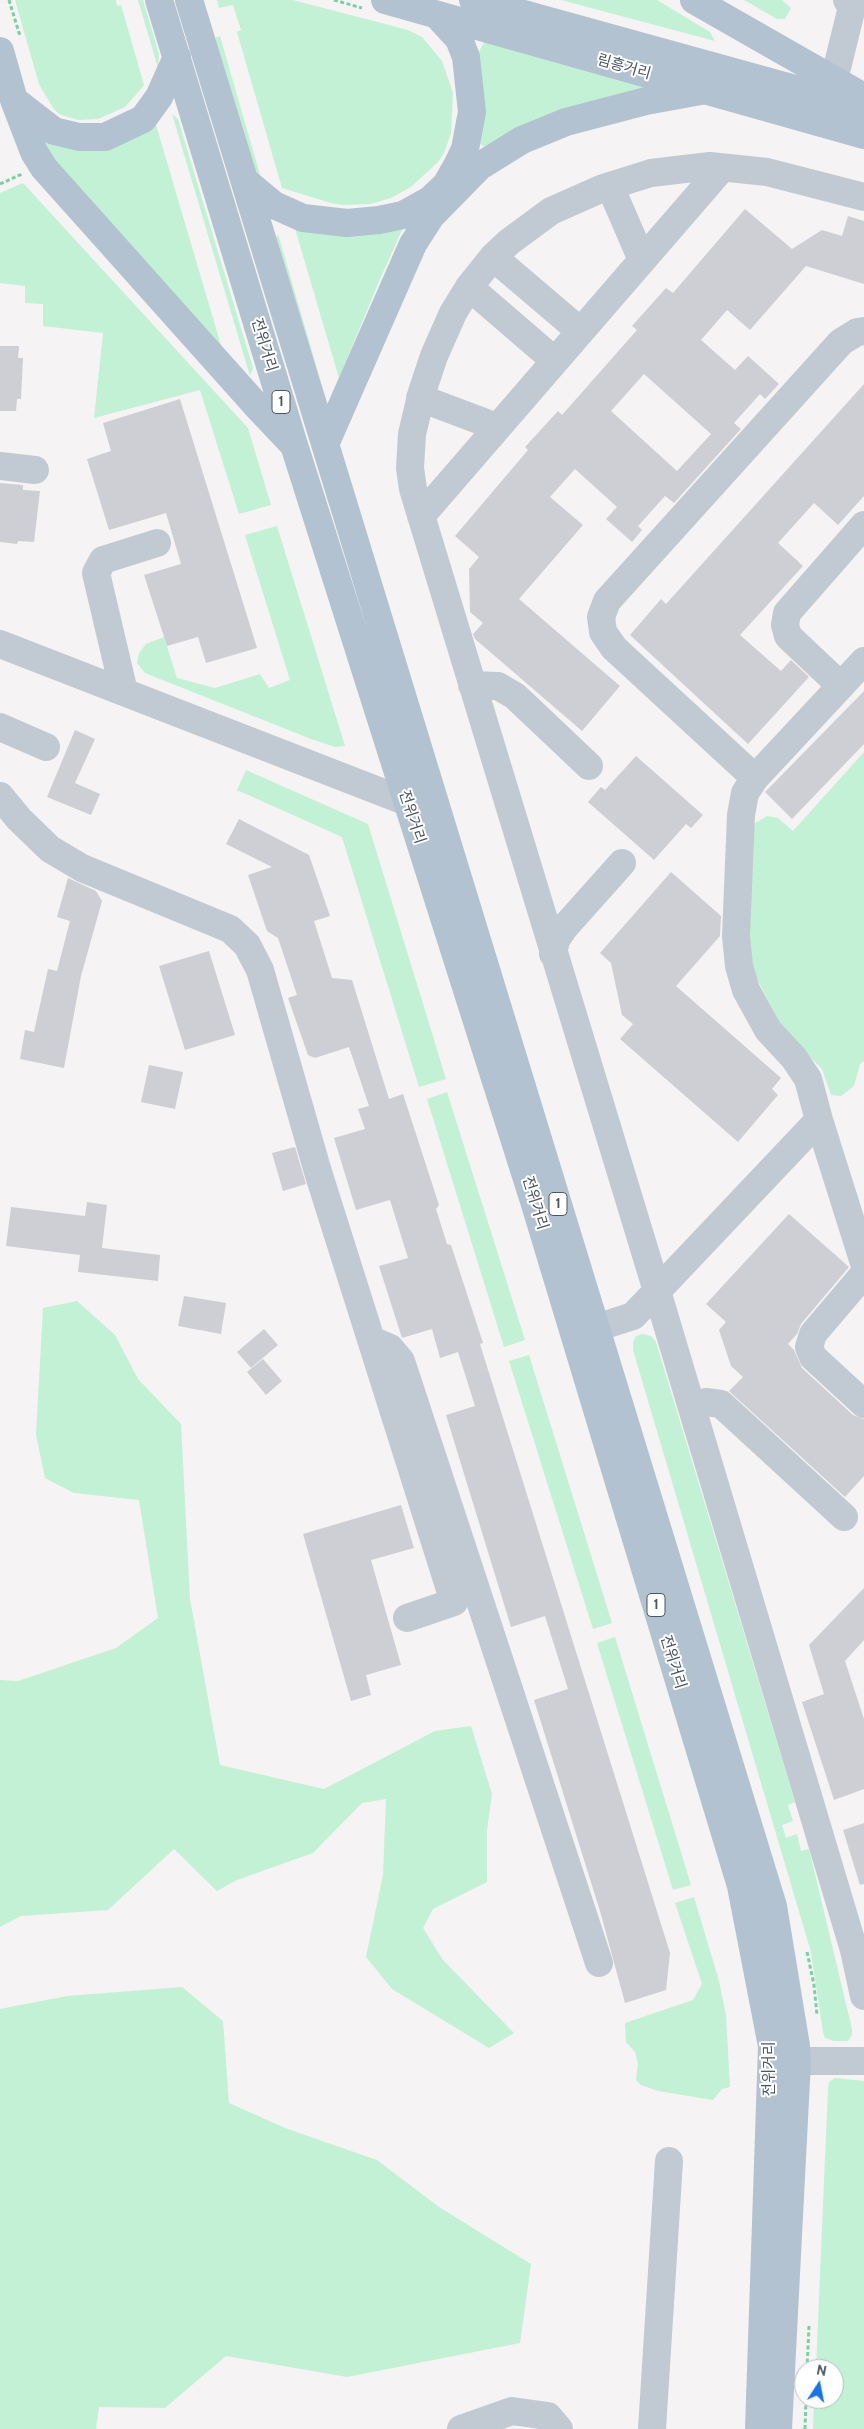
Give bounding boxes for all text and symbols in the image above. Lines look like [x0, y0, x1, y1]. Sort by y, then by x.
street label: 림흥거리 [595, 51, 653, 83]
street label: 전위거리 [247, 316, 281, 374]
road number: 1 [272, 391, 290, 414]
street label: 전위거리 [395, 788, 429, 846]
street label: 전위거리 [518, 1174, 552, 1232]
road number: 1 [549, 1192, 567, 1216]
road number: 1 [647, 1594, 665, 1616]
street label: 전위거리 [656, 1633, 690, 1691]
street label: 전위거리 [761, 2041, 779, 2097]
north arrow [794, 2359, 844, 2409]
text: N [815, 2360, 828, 2380]

